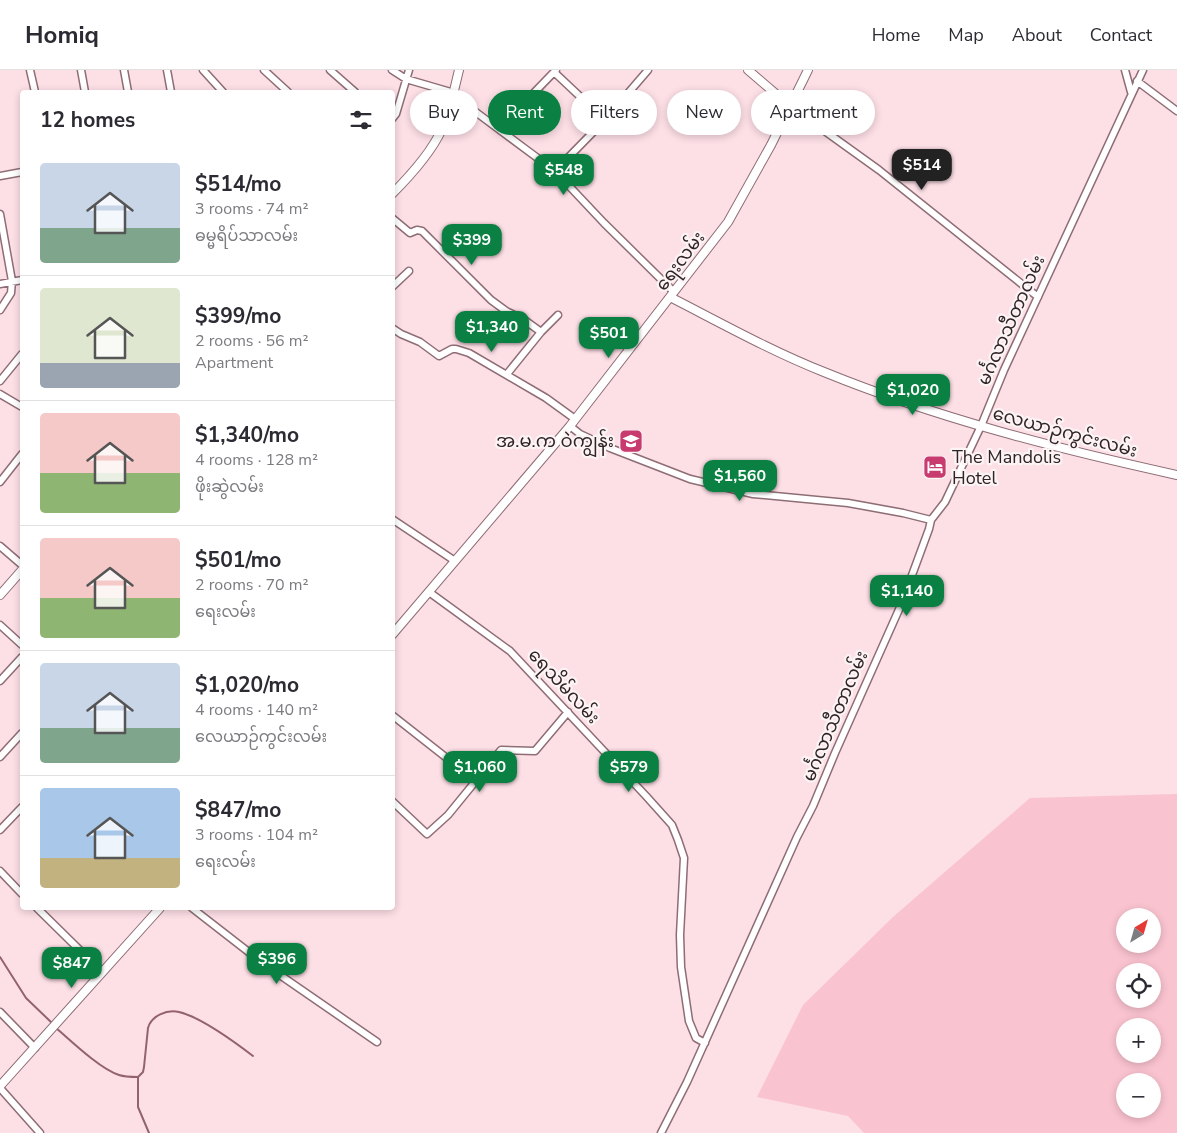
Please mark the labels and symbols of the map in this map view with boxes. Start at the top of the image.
pin: $514 [892,148,952,191]
pin: $548 [534,154,594,196]
pin: $399 [442,224,502,266]
street label: ရေးလမ်း [649,226,713,297]
street label: မင်္ဂလာသီတာလမ်း [970,250,1050,389]
pin: $1,340 [451,310,533,353]
pin: $501 [579,316,639,359]
pin: $1,020 [872,374,954,416]
street label: လေယာဉ်ကွင်းလမ်း [989,400,1140,466]
place label: အ.မ.က ဝဲကျွန်း [496,428,614,458]
school or university icon: အ.မ.က ဝဲကျွန်း [618,428,644,454]
place label: The Mandolis Hotel [952,445,1061,490]
hotel icon: The Mandolis Hotel [922,454,948,480]
pin: $1,560 [699,460,781,502]
pin: $1,140 [866,574,948,617]
street label: ရေသိမ်လမ်း [521,642,607,731]
street label: မင်္ဂလာသီတာလမ်း [795,646,873,785]
pin: $1,060 [439,750,521,793]
pin: $579 [599,750,659,793]
north arrow [1116,908,1161,952]
pin: $396 [247,942,307,985]
pin: $847 [42,946,102,989]

